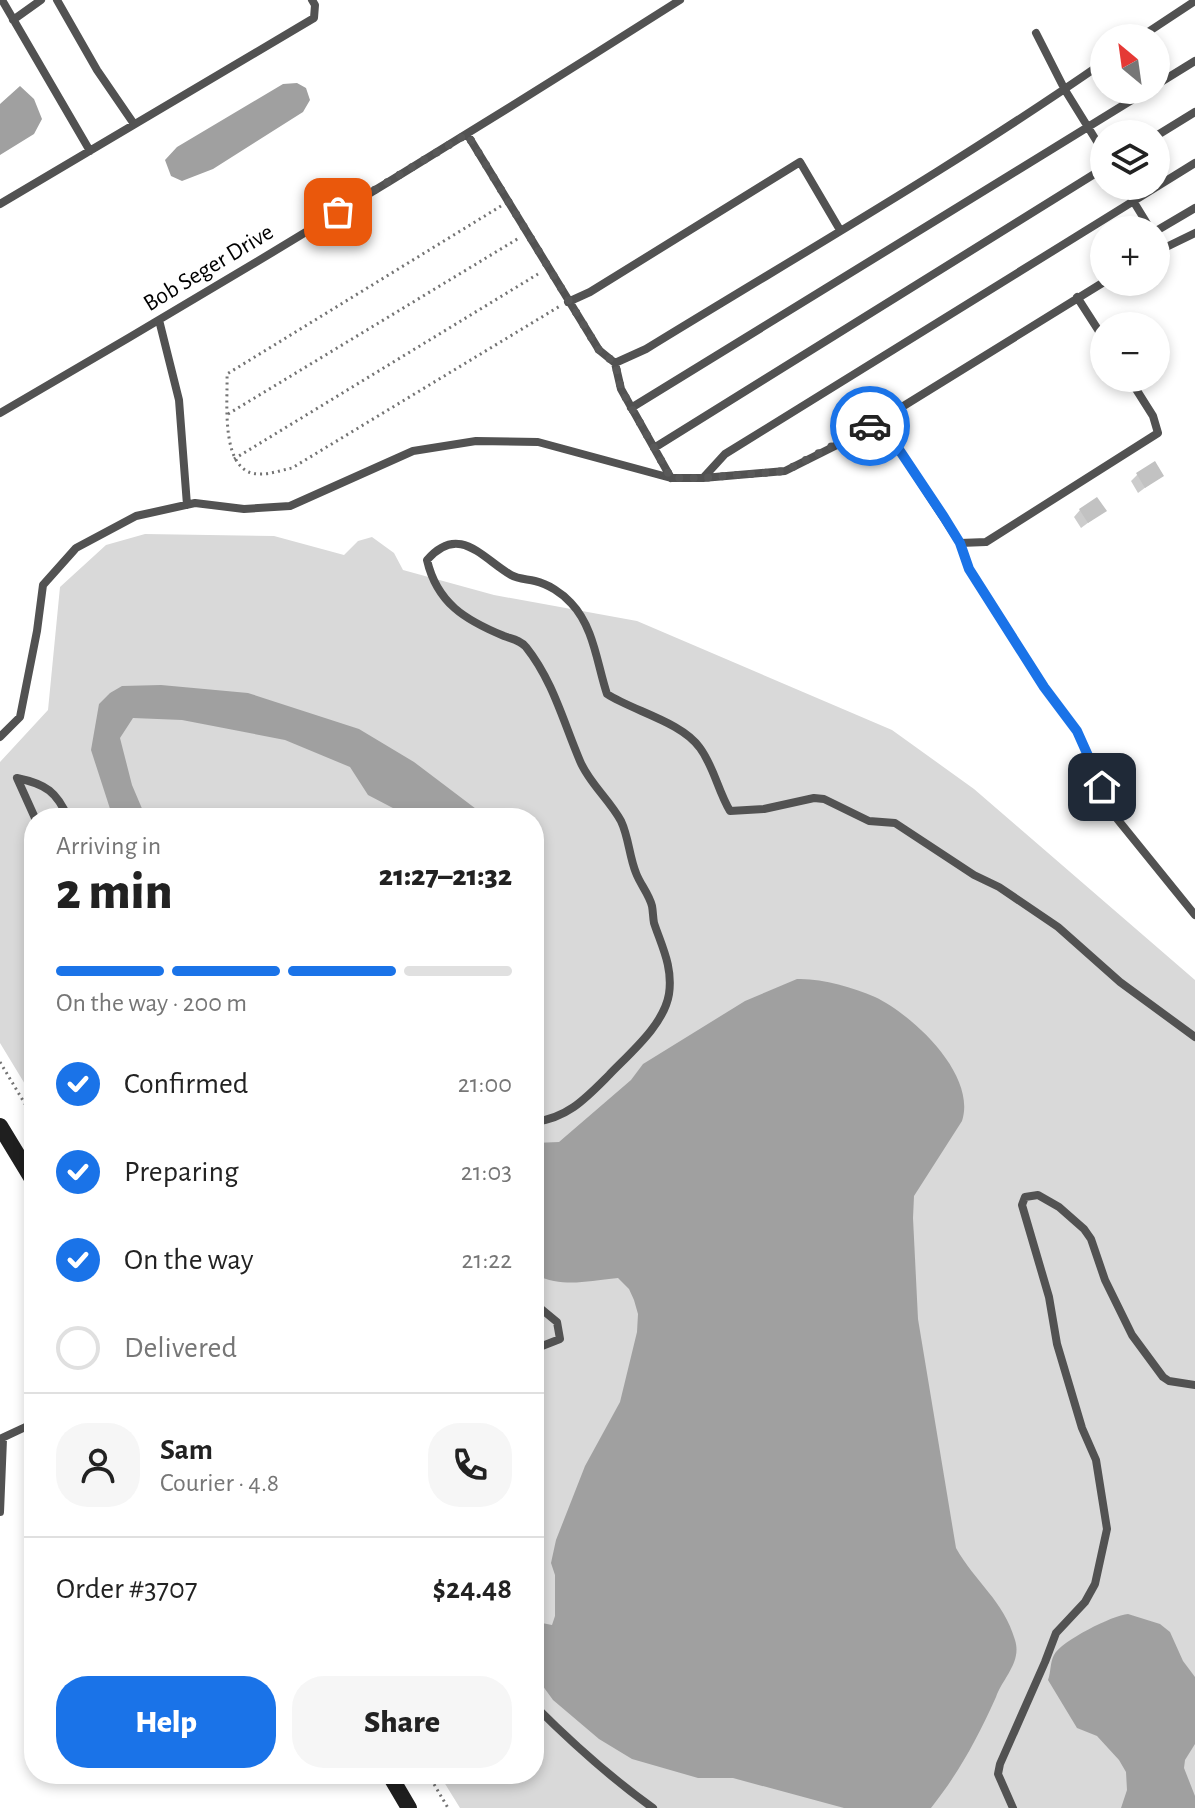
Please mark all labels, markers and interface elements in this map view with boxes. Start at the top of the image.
north arrow [1090,24,1170,104]
map controls [1090,24,1170,392]
button: layers [1090,120,1170,200]
pin [304,178,372,246]
icon: bag [316,190,360,234]
button: + [1090,216,1170,296]
street label: Bob Seger Drive [139,220,278,316]
button: − [1090,312,1170,392]
courier [830,386,910,466]
icon: car [848,404,892,448]
pin [1068,753,1136,821]
icon: home [1080,765,1124,809]
text: Arriving in [56,833,161,859]
text: 21:27–21:32 [379,861,512,891]
text: 2 min [56,866,172,918]
text: On the way · 200 m [56,990,247,1016]
icon: check [56,1062,100,1106]
text: Confirmed [124,1069,248,1099]
text: 21:00 [458,1071,512,1097]
icon: check [56,1150,100,1194]
text: Preparing [124,1157,239,1187]
text: 21:03 [461,1159,512,1185]
icon: check [56,1238,100,1282]
text: On the way [124,1245,253,1275]
text: 21:22 [462,1247,512,1273]
text: Delivered [124,1333,237,1363]
button: person [56,1423,140,1507]
button: phone [428,1423,512,1507]
text: Sam [160,1435,213,1465]
text: Courier · 4.8 [160,1470,279,1496]
text: Order #3707 [56,1574,197,1604]
text: $24.48 [433,1574,512,1604]
button: Help [56,1676,276,1768]
button: Share [292,1676,512,1768]

